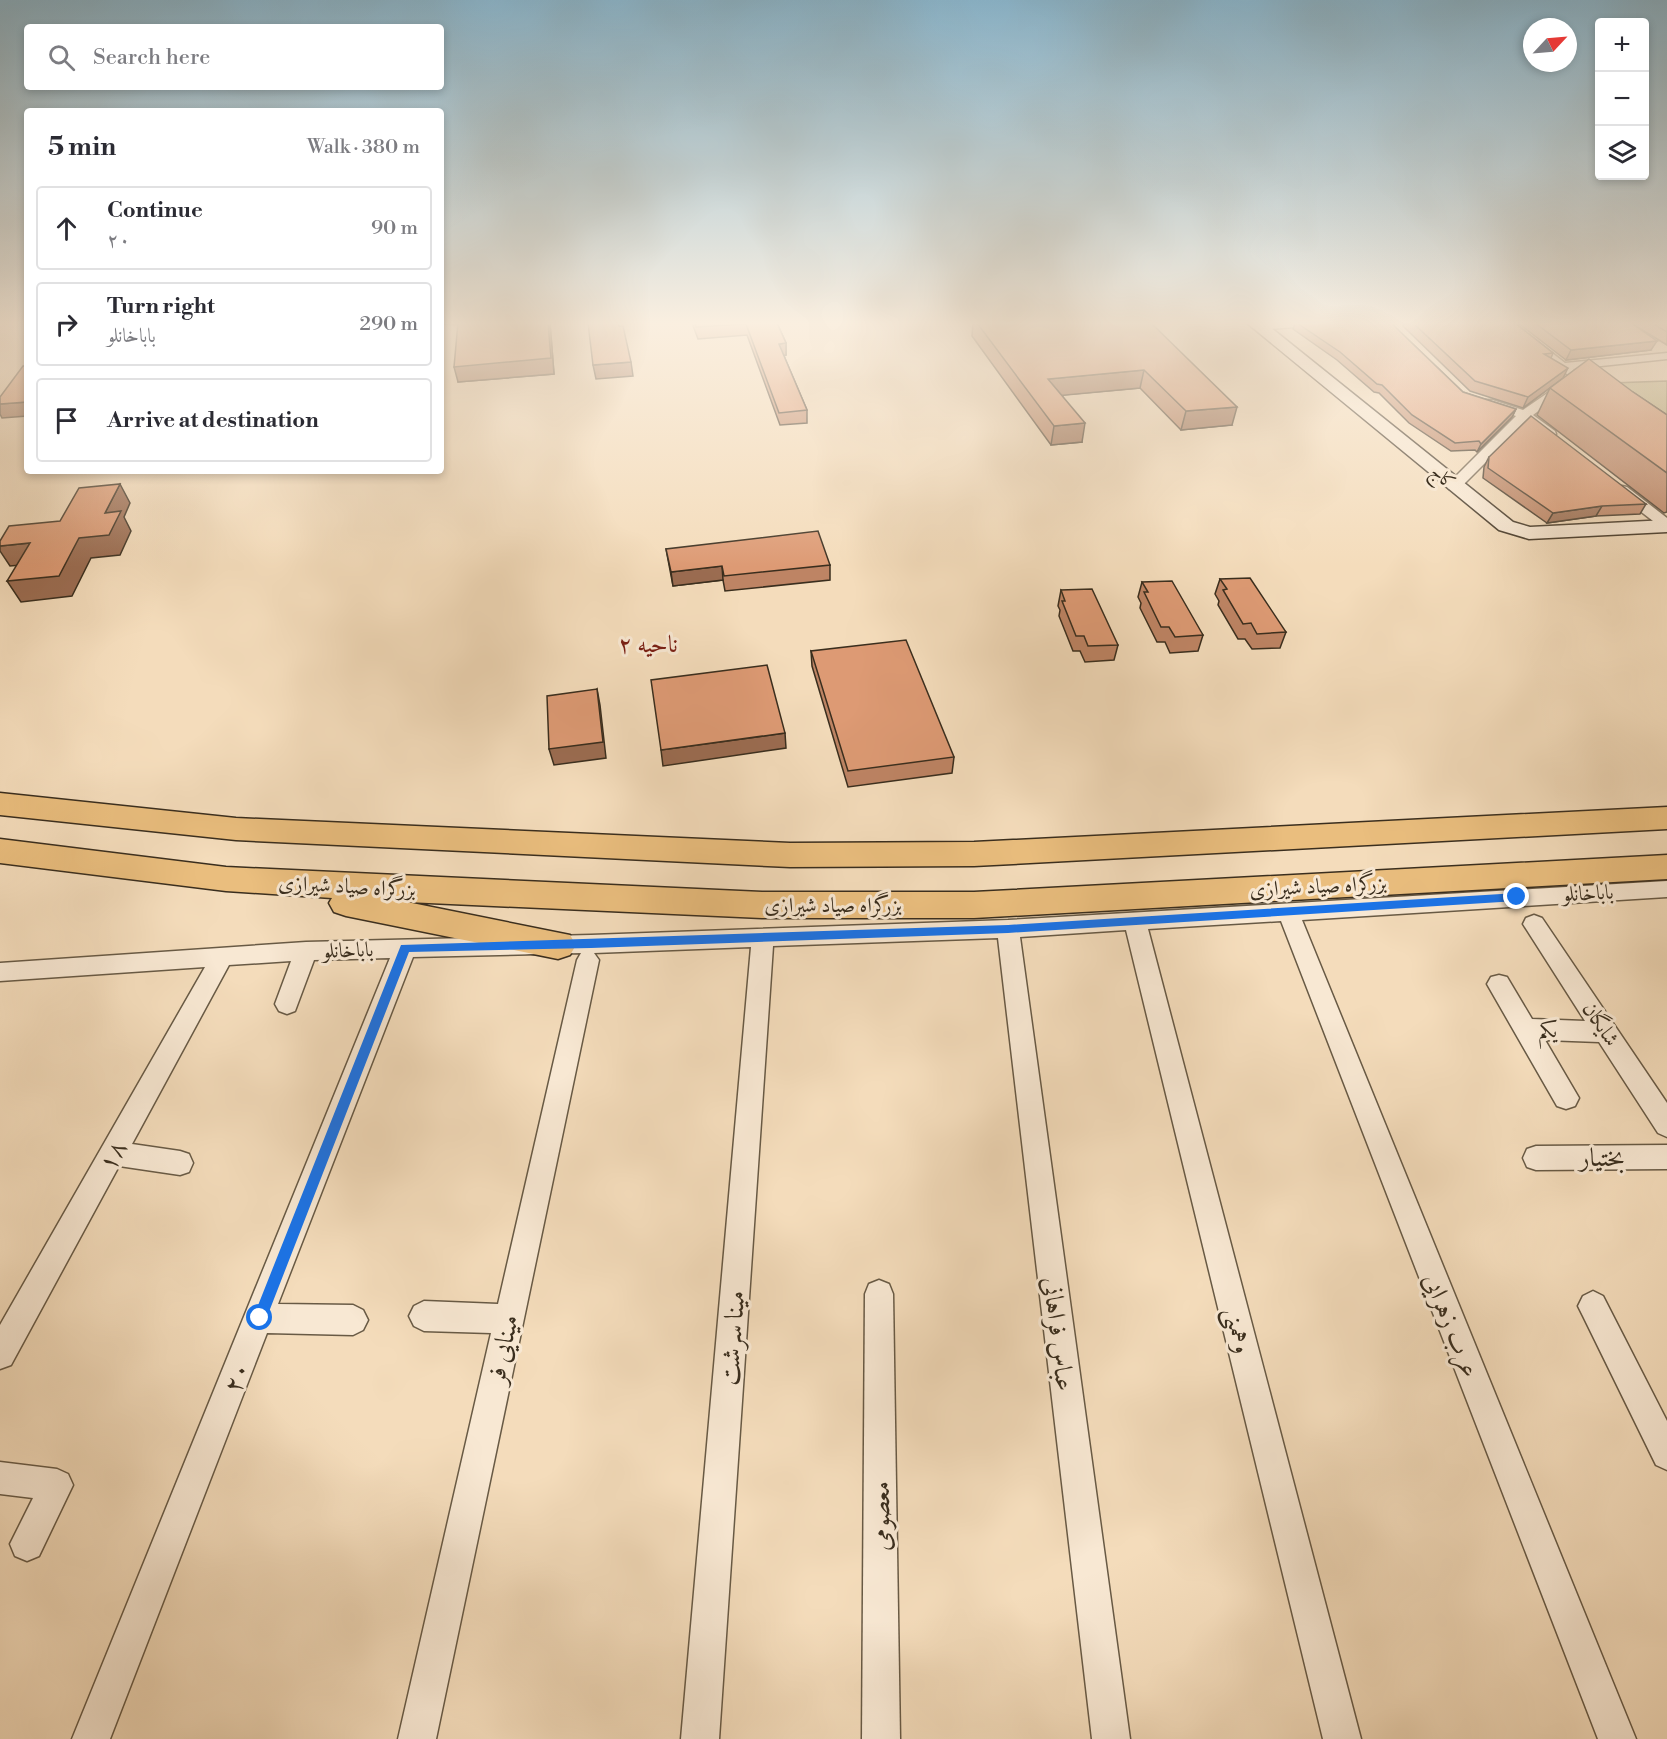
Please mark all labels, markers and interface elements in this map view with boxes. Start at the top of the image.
north arrow [1523,18,1577,72]
map controls [1595,18,1649,180]
button: + [1595,18,1649,72]
search box [24,24,444,90]
icon: search [45,41,78,74]
text: Search here [93,44,210,71]
button: − [1595,72,1649,126]
button: layers [1595,126,1649,180]
text: 5 min [48,131,116,163]
text: Walk · 380 m [307,135,420,160]
text: Continue [107,197,203,224]
icon: ahead [50,212,83,245]
text: 90 m [371,216,418,241]
text: ۲۰ [107,228,130,253]
text: Turn right [107,293,215,320]
icon: right [50,308,83,341]
text: 290 m [360,312,418,337]
text: باباخانلو [107,324,156,349]
icon: arrive [50,404,83,437]
text: Arrive at destination [107,407,319,434]
street label: کاج [1423,460,1460,498]
district label: ناحیه ۲ [618,630,678,660]
street label: بزرگراه صیاد شیرازی [278,868,417,904]
street label: بزرگراه صیاد شیرازی [1249,868,1388,904]
street label: باباخانلو [1560,880,1614,908]
route end [1503,883,1529,909]
street label: بزرگراه صیاد شیرازی [764,891,902,919]
street label: باباخانلو [320,937,374,965]
street label: شایگان [1576,997,1625,1052]
street label: یکم [1538,1018,1559,1050]
street label: ۱۸ [92,1134,134,1177]
street label: بختیار [1576,1142,1625,1174]
street label: عرب زهرایی [1415,1268,1486,1383]
street label: عباس فراهانی [1035,1275,1081,1393]
street label: مینا سرشت [714,1289,752,1387]
route start [246,1304,272,1330]
street label: وهمنی [1215,1304,1259,1357]
street label: مینایی فر [479,1312,526,1390]
street label: ۲۰ [216,1357,257,1397]
street label: معصومی [865,1481,897,1551]

